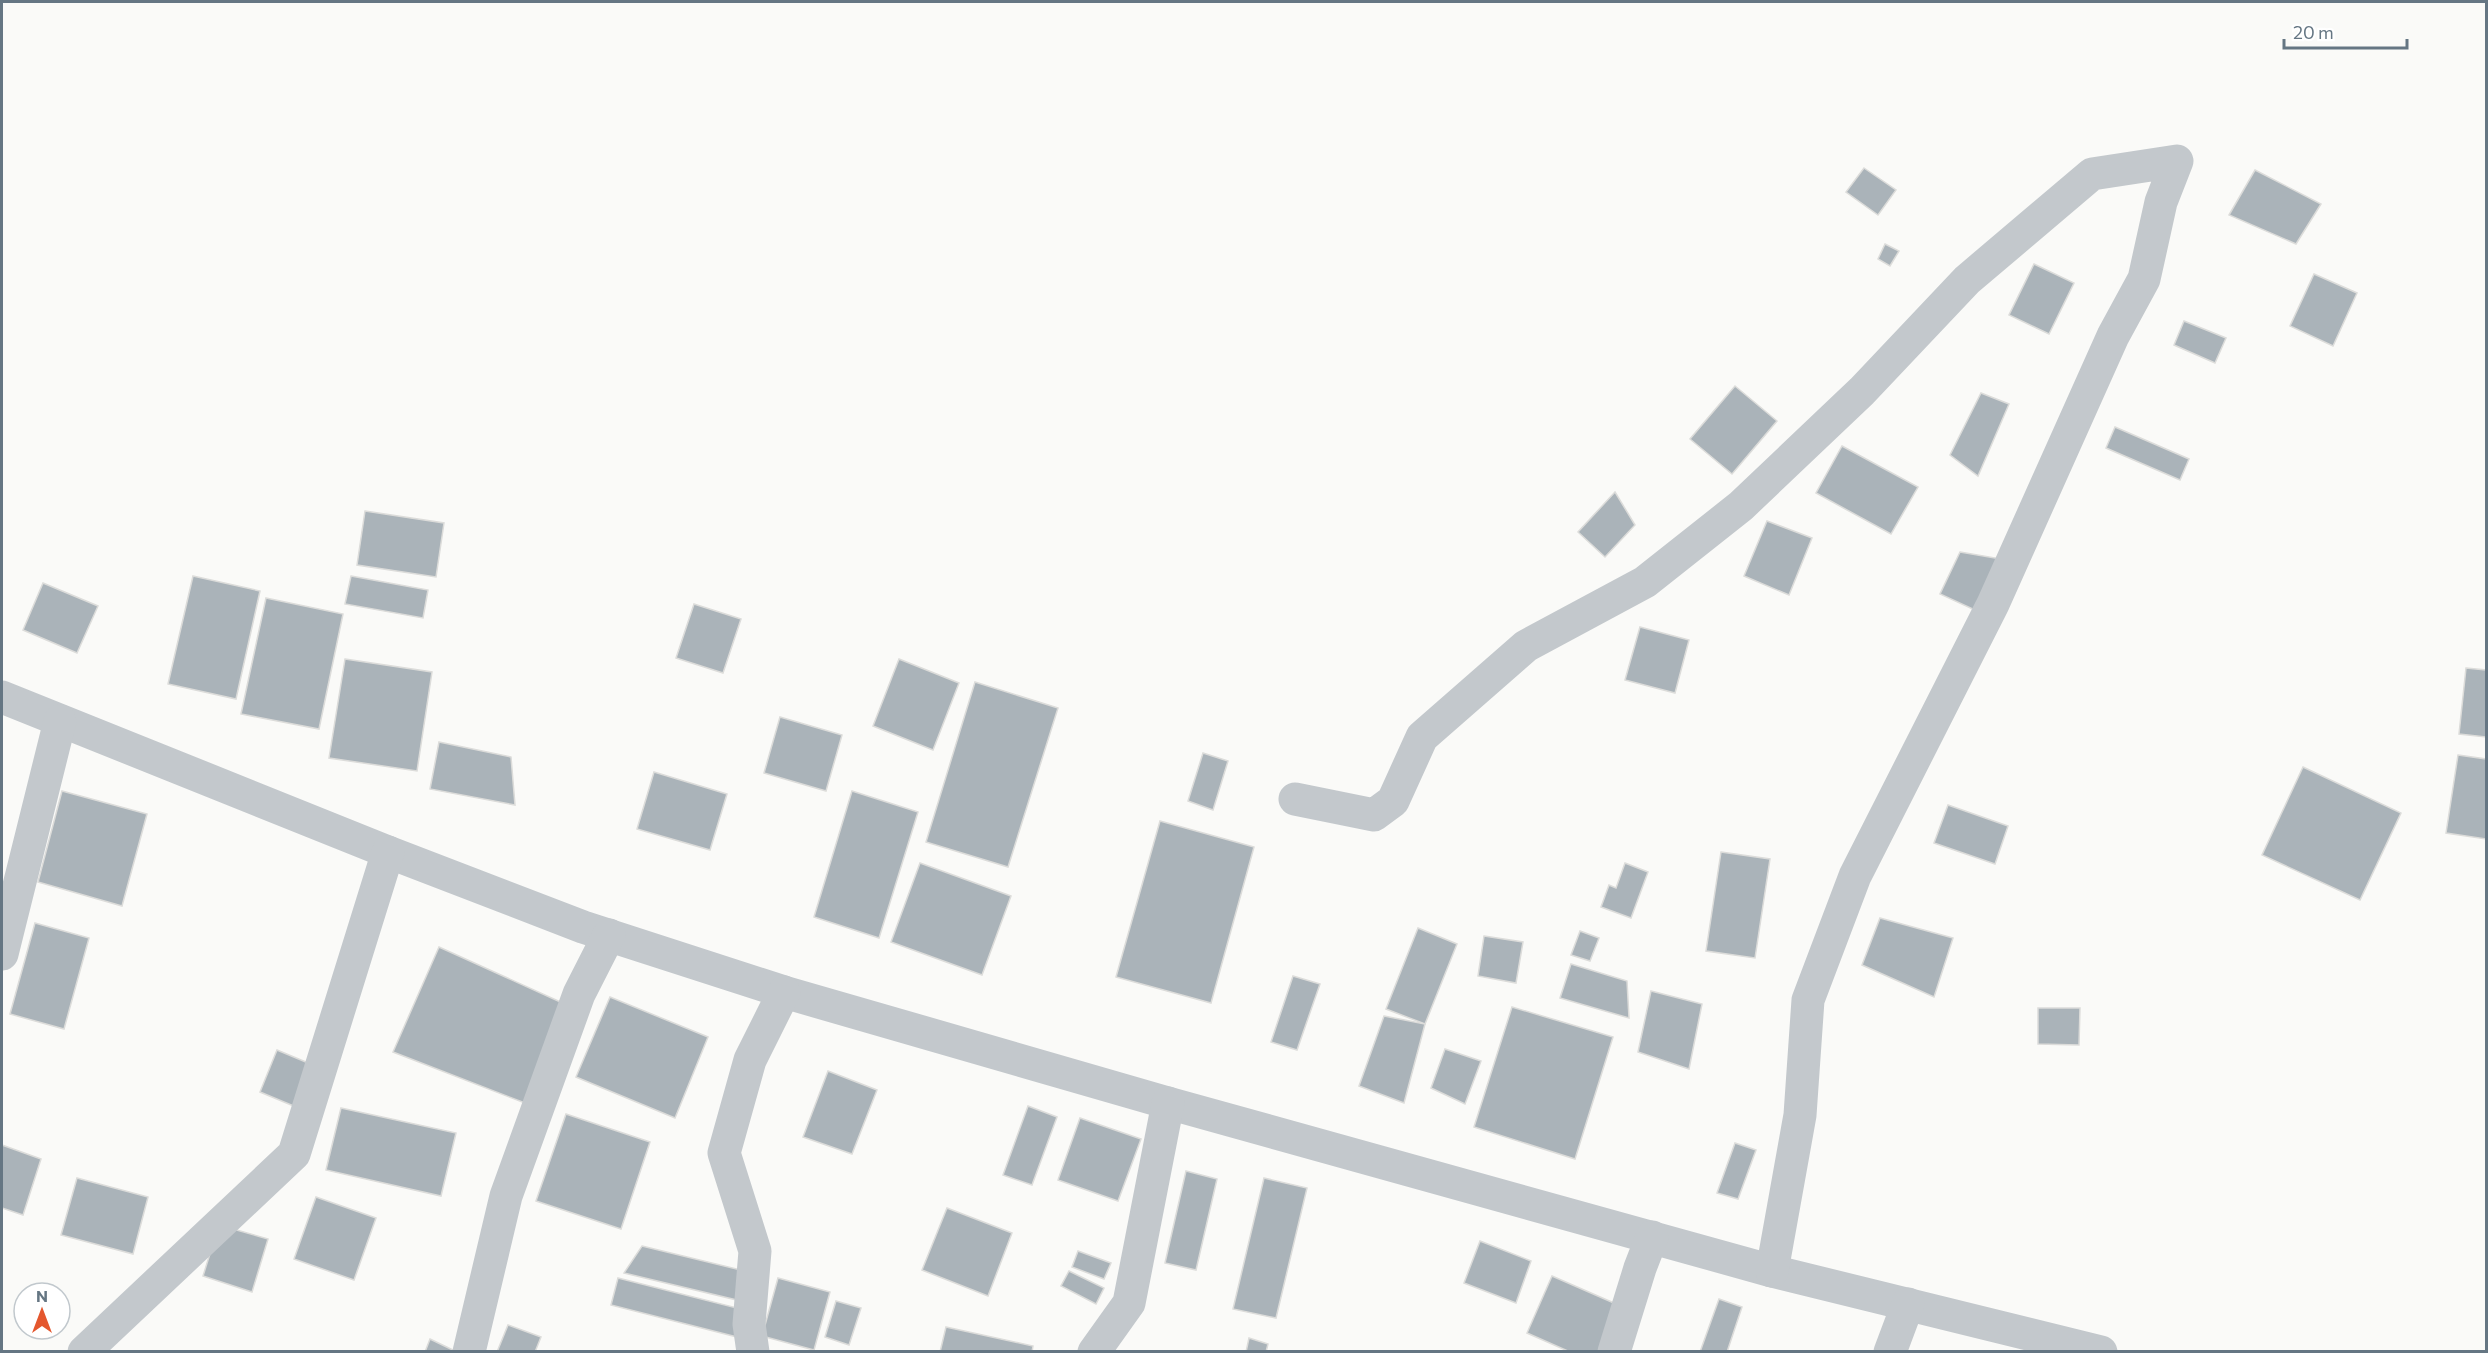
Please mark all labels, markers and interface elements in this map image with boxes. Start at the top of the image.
scale bar [2284,12,2407,50]
text: 20 m [2293,21,2334,43]
north arrow [12,1281,72,1341]
text: N [36,1286,48,1305]

